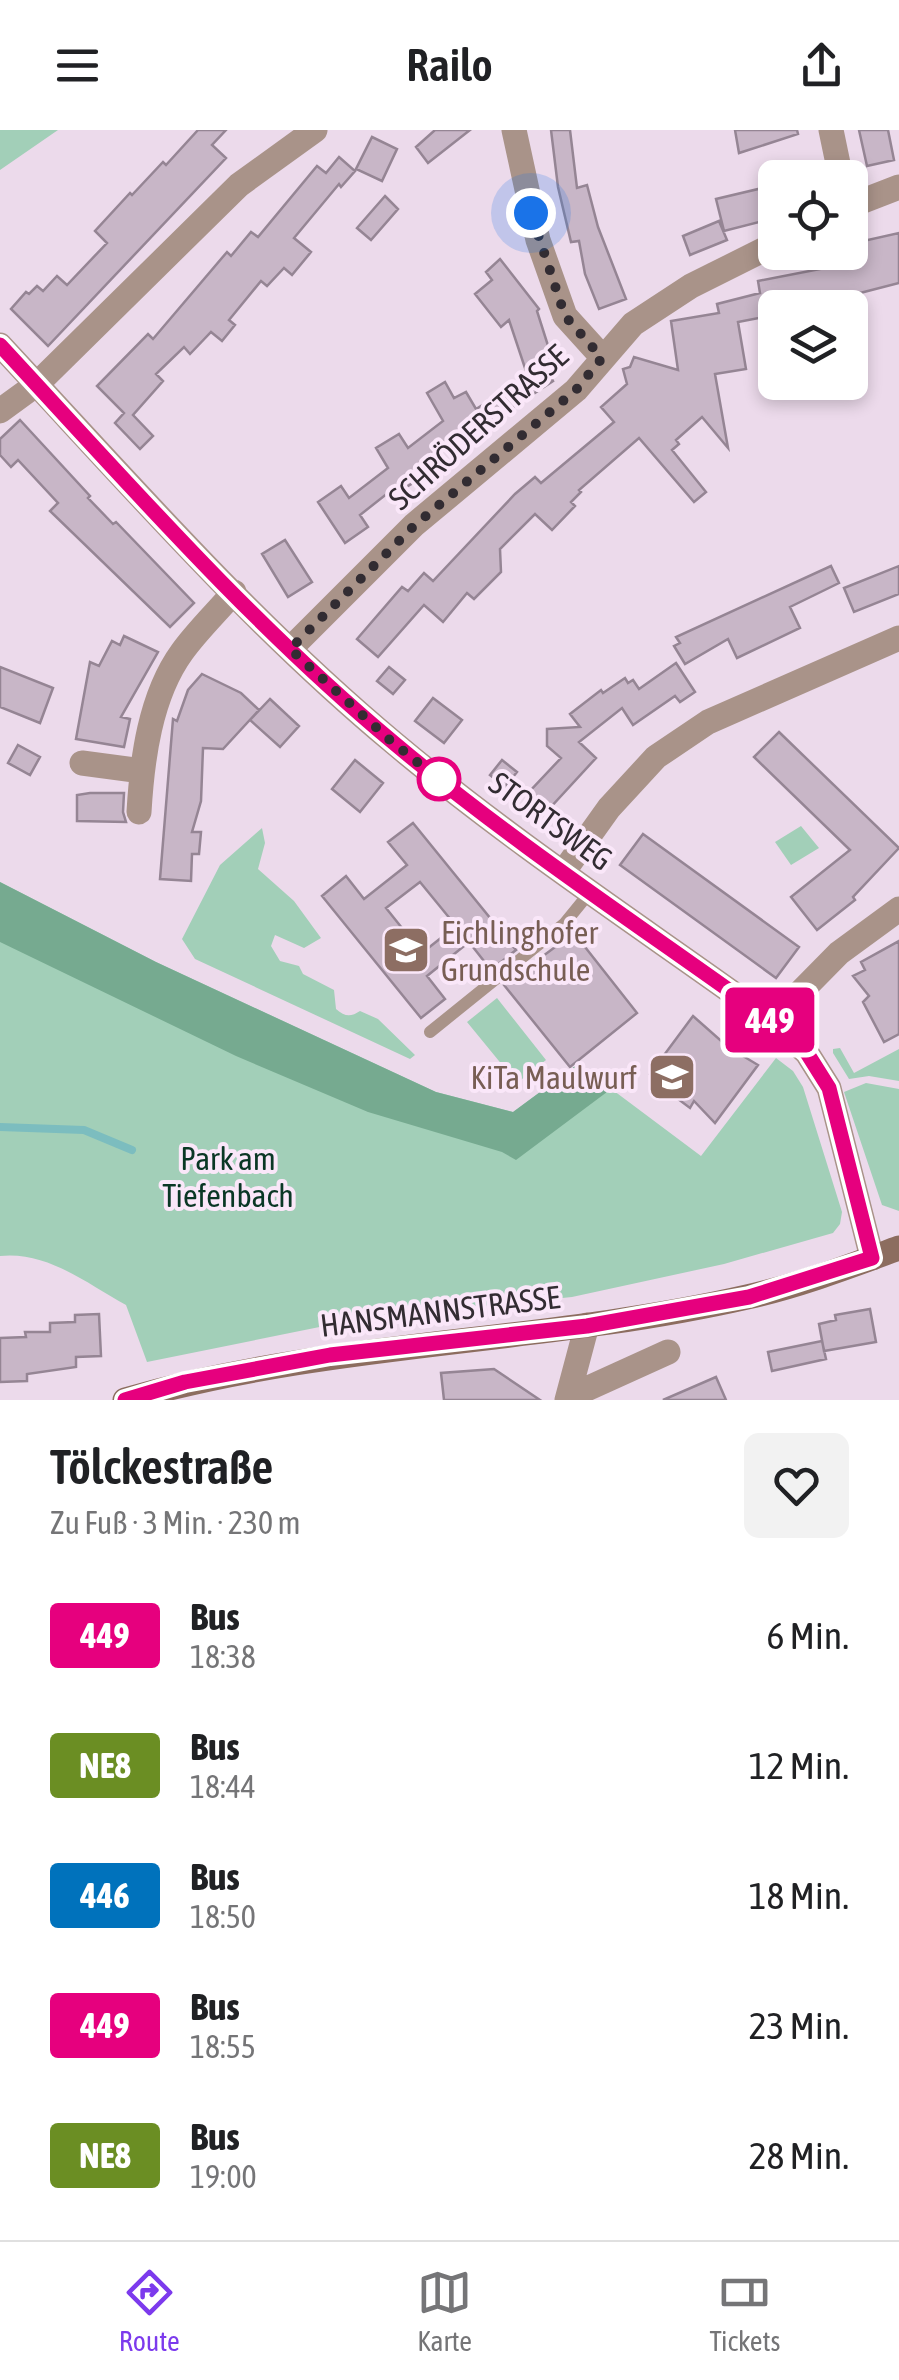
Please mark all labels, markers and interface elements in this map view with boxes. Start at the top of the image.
icon: menu [50,38,105,93]
icon: share [794,38,849,93]
text: Railo [406,39,493,91]
map controls [758,160,868,400]
button: locate [758,160,868,270]
your location [506,188,556,238]
button: layers [758,290,868,400]
street label: SCHRÖDERSTRASSE [381,337,575,517]
unlabelled marker [418,758,460,800]
street label: STORTSWEG [482,764,620,878]
place label: Eichlinghofer Grundschule [441,914,598,988]
school or university icon: Eichlinghofer Grundschule [380,924,432,976]
line badge: 449 [712,988,828,1052]
text: 449 [745,1000,795,1040]
school or university icon: KiTa Maulwurf [646,1051,698,1103]
place label: KiTa Maulwurf [470,1059,637,1096]
park label: Park am Tiefenbach [162,1140,294,1214]
street label: HANSMANNSTRASSE [318,1278,562,1344]
button: heart [744,1433,849,1538]
text: Tölckestraße [50,1439,273,1494]
text: Zu Fuß · 3 Min. · 230 m [50,1504,301,1541]
text: Bus [190,1595,240,1638]
text: 6 Min. [767,1614,849,1657]
text: 449 [80,1615,130,1655]
text: 18:38 [190,1638,256,1675]
text: Bus [190,1725,240,1768]
text: 12 Min. [749,1744,849,1787]
text: NE8 [79,1745,131,1785]
text: 18:44 [190,1768,256,1805]
text: Bus [190,1855,240,1898]
text: 18 Min. [749,1874,849,1917]
text: 446 [80,1875,130,1915]
text: 18:50 [190,1898,256,1935]
text: Bus [190,1985,240,2028]
text: 23 Min. [749,2004,849,2047]
text: 449 [80,2005,130,2045]
text: 18:55 [190,2028,256,2065]
text: Bus [190,2115,240,2158]
text: 28 Min. [749,2134,849,2177]
text: NE8 [79,2135,131,2175]
text: 19:00 [190,2158,257,2195]
tab: Route [119,2265,180,2357]
tab: Karte [417,2265,472,2357]
tab: Tickets [709,2265,780,2357]

